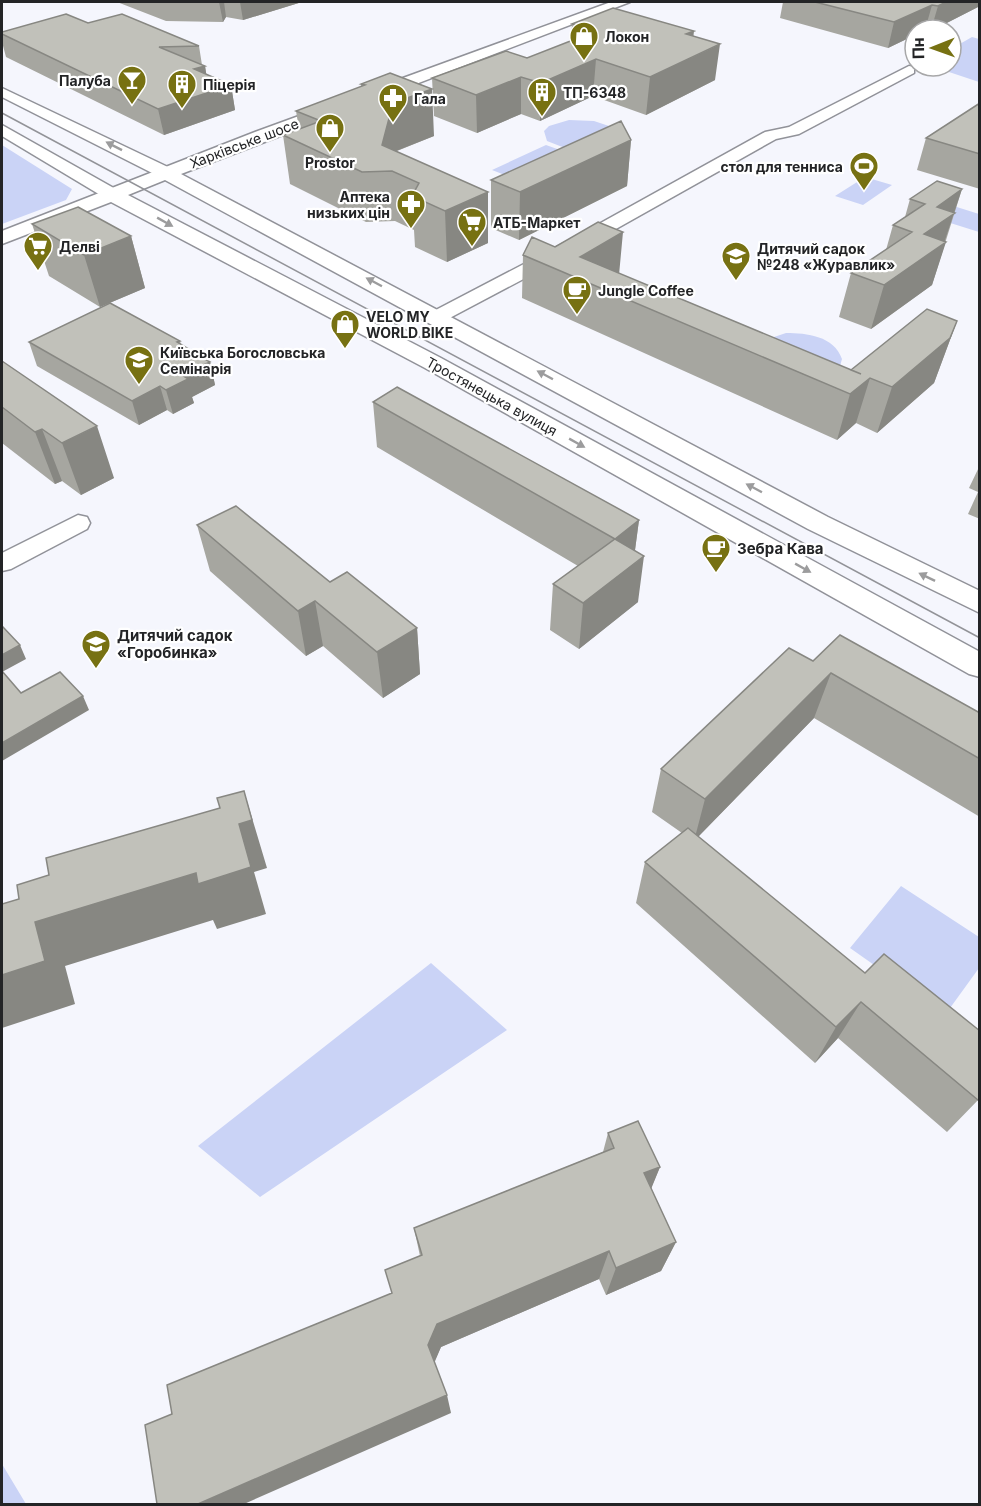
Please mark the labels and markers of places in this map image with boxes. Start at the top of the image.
shop icon: Локон [568,20,600,62]
place label: Локон [605,28,649,45]
bar icon: Палуба [116,64,148,106]
building icon: Піцерія [166,68,198,110]
place label: Палуба [59,72,111,89]
place label: Піцерія [203,76,255,93]
building icon: ТП-6348 [526,76,558,118]
pharmacy icon: Гала [377,82,409,124]
place label: ТП-6348 [563,84,626,101]
place label: Гала [414,90,446,107]
shop icon: Prostor [314,112,346,154]
sports icon: стол для тенниса [848,150,880,192]
place label: Prostor [305,154,355,171]
place label: стол для тенниса [721,158,843,175]
place label: Аптека низьких цін [307,188,390,221]
pharmacy icon: Аптека низьких цін [395,188,427,230]
supermarket icon: АТБ-Маркет [456,206,488,248]
place label: АТБ-Маркет [493,214,581,231]
supermarket icon: Делві [22,230,54,272]
place label: Делві [59,238,100,255]
school or university icon: Дитячий садок №248 «Журавлик» [720,240,752,282]
place label: Дитячий садок №248 «Журавлик» [757,240,895,273]
cafe icon: Jungle Coffee [561,274,593,316]
place label: Jungle Coffee [598,282,694,299]
shop icon: VELO MY WORLD BIKE [329,308,361,350]
place label: VELO MY WORLD BIKE [366,308,453,341]
school or university icon: Київська Богословська Семінарія [123,344,155,386]
place label: Київська Богословська Семінарія [160,344,325,377]
cafe icon: Зебра Кава [700,532,732,574]
place label: Зебра Кава [737,539,824,558]
place label: Дитячий садок «Горобинка» [117,626,233,662]
school or university icon: Дитячий садок «Горобинка» [80,628,112,670]

